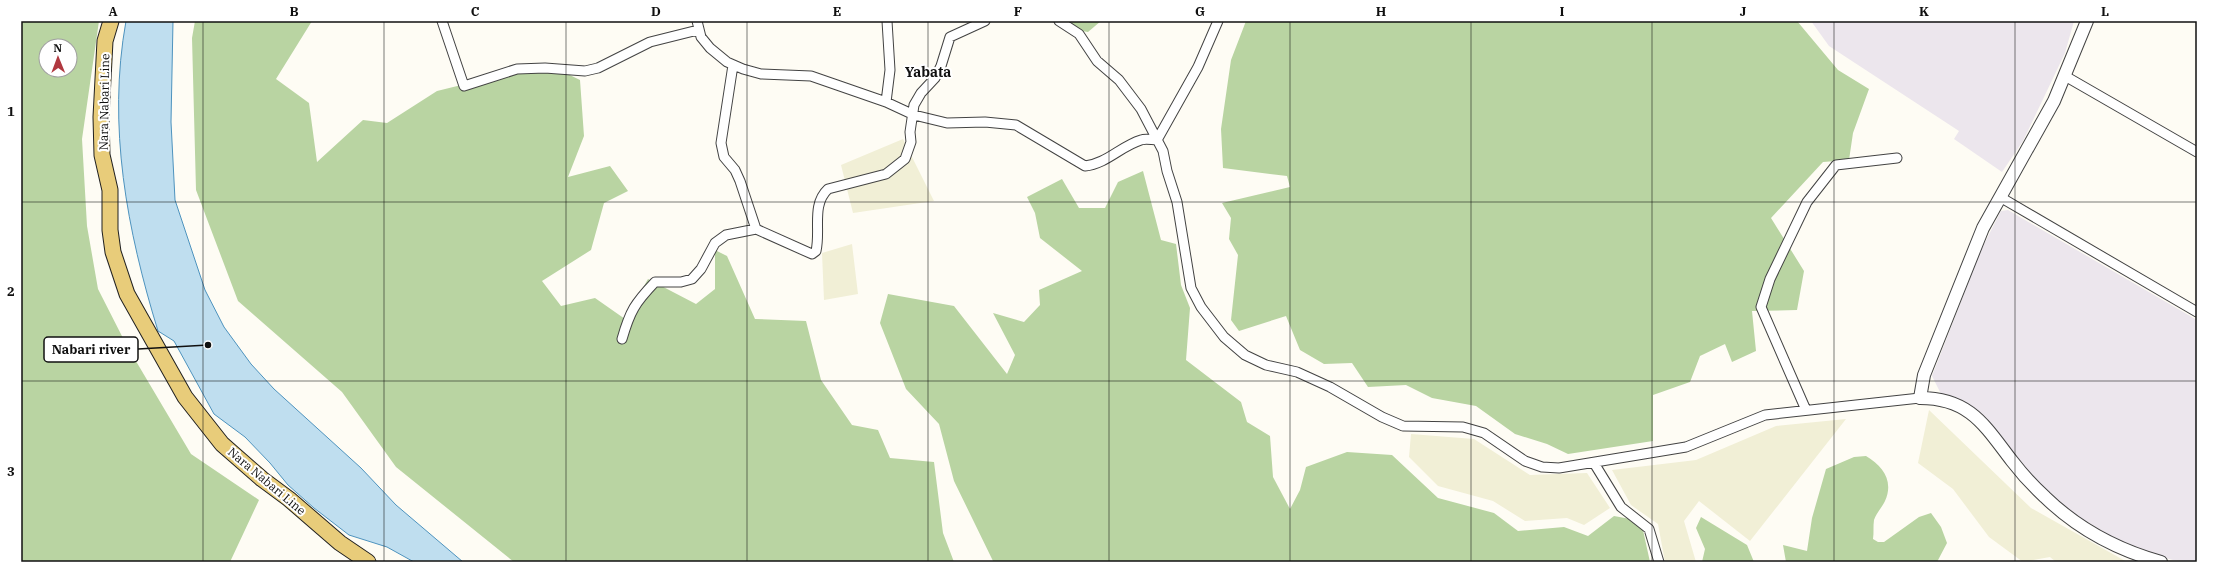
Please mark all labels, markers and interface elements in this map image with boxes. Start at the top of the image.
text: A [108,3,118,20]
text: B [289,3,299,20]
text: C [471,3,480,20]
text: D [651,3,661,20]
text: E [833,3,841,20]
text: F [1014,3,1022,20]
text: G [1195,3,1205,20]
text: H [1376,3,1387,20]
text: I [1560,3,1565,20]
text: J [1740,3,1747,20]
text: K [1919,3,1929,20]
text: L [2101,3,2109,20]
north arrow [38,38,78,78]
text: N [53,41,63,55]
street label: Nara Nabari Line [96,53,112,151]
district label: Yabata [905,63,951,81]
text: 1 [7,103,15,120]
text: 2 [7,283,15,300]
callout: Nabari river [44,337,138,362]
text: Nabari river [52,341,131,358]
street label: Nara Nabari Line [225,444,309,518]
text: 3 [7,463,15,480]

